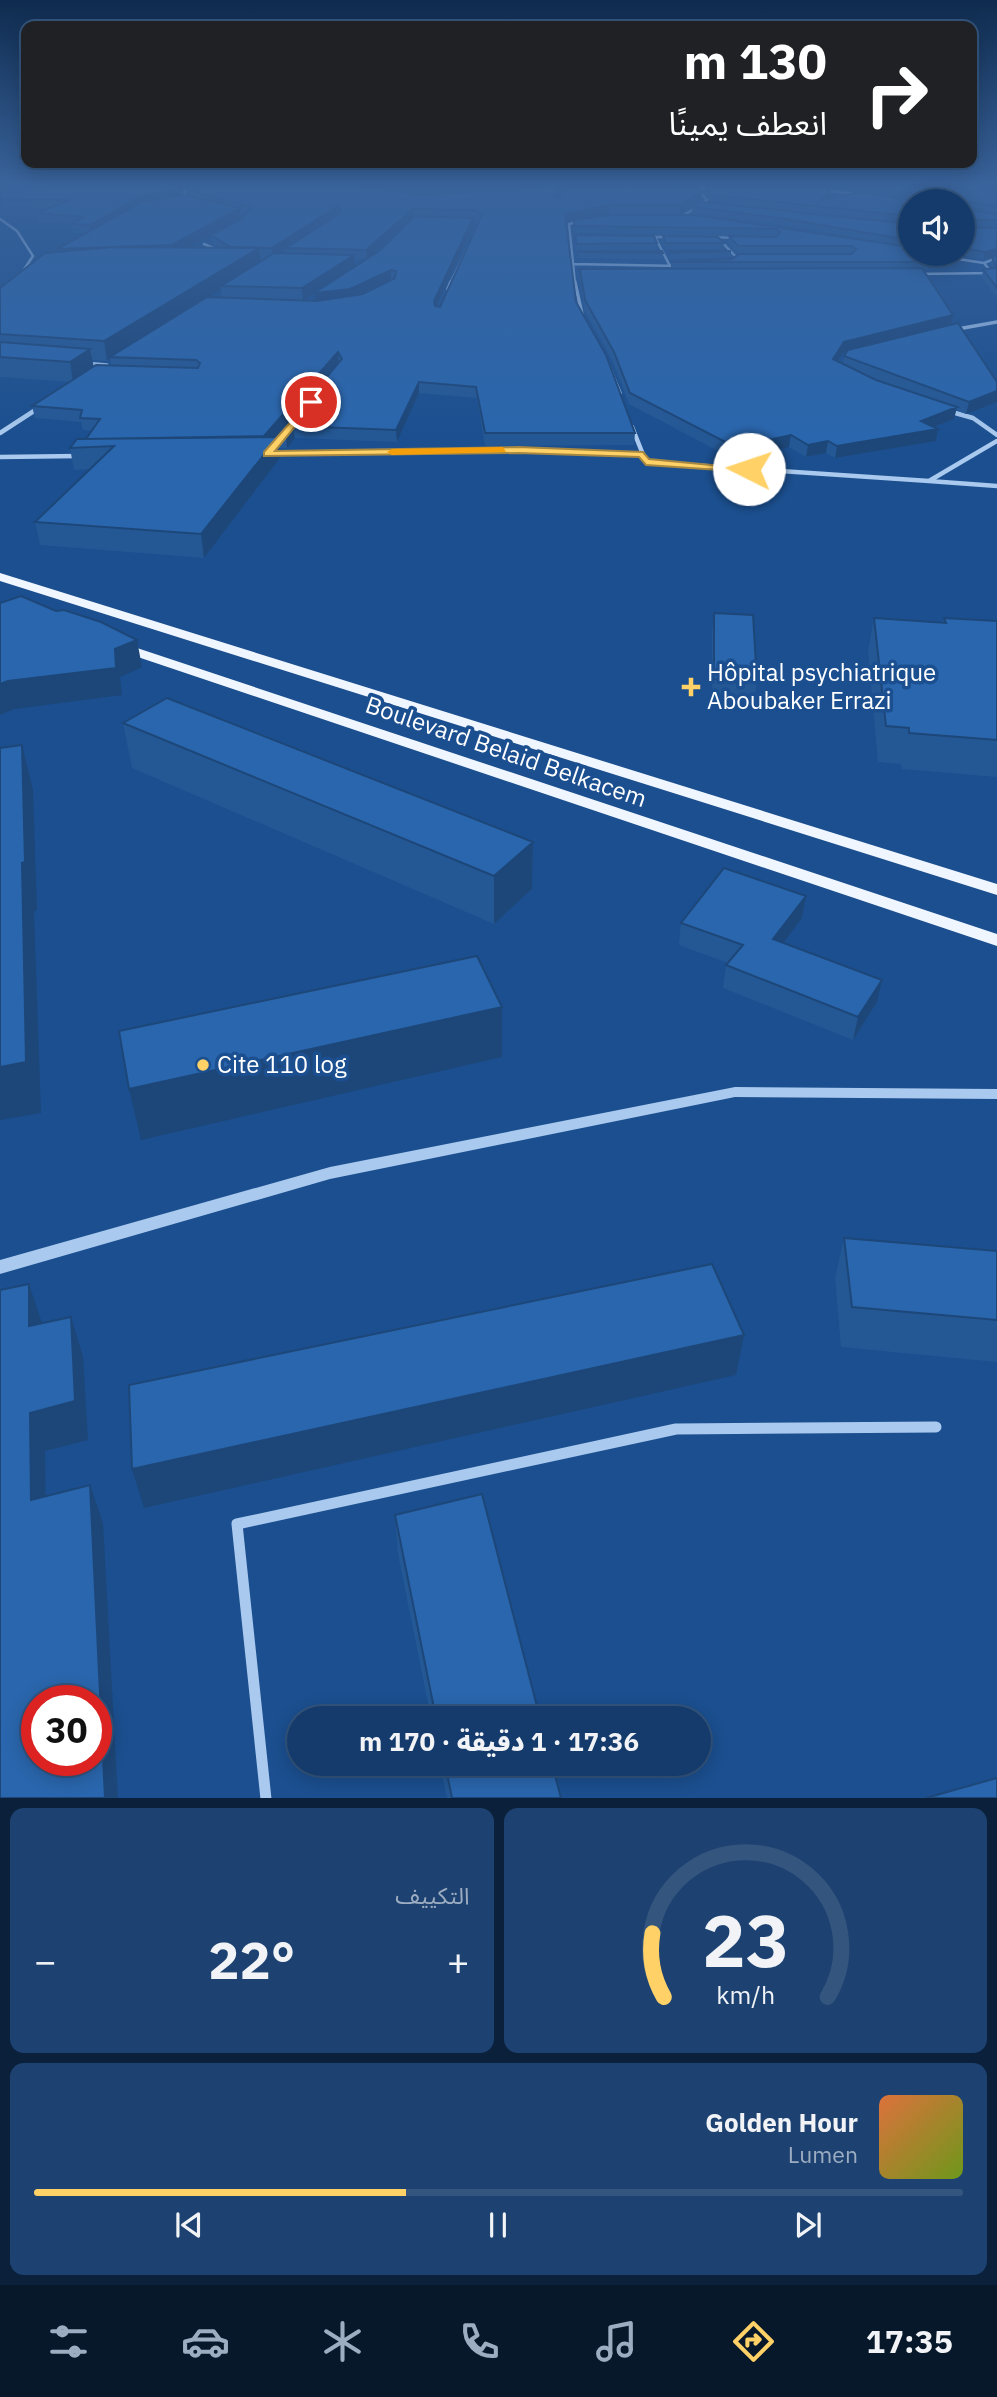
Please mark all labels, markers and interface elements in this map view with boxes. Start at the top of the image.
text: 130 m [683,29,827,92]
icon: right [851,49,942,140]
text: انعطف يمينًا [668,102,827,144]
map controls [898,189,975,266]
button: sound [898,189,975,266]
pin [281,372,341,432]
icon: arrive [292,383,330,421]
position arrow [712,432,786,506]
place label: Hôpital psychiatrique Aboubaker Errazi [707,656,936,716]
marker: Hôpital psychiatrique Aboubaker Errazi [681,677,701,697]
street label: Boulevard Belaid Belkacem [361,688,651,814]
place label: Cite 110 log [217,1048,347,1080]
marker: Cite 110 log [195,1057,211,1073]
speed limit sign: 30 [21,1685,112,1776]
text: 17:36 · 1 دقيقة · 170 m [359,1724,639,1758]
text: التكييف [395,1880,470,1910]
text: 23 [702,1892,789,1987]
text: 22° [208,1926,295,1993]
text: − [34,1936,57,1985]
text: + [447,1936,470,1985]
text: km/h [716,1977,775,2010]
text: Golden Hour [705,2105,858,2139]
text: Lumen [788,2139,858,2169]
icon: previous [170,2206,208,2244]
icon: pause [479,2206,517,2244]
icon: next [789,2206,827,2244]
icon: filters [44,2317,93,2366]
icon: car [181,2317,230,2366]
icon: climate [318,2317,367,2366]
icon: phone [455,2317,504,2366]
icon: music [592,2317,641,2366]
icon: directions [729,2317,778,2366]
text: 17:35 [866,2320,953,2362]

